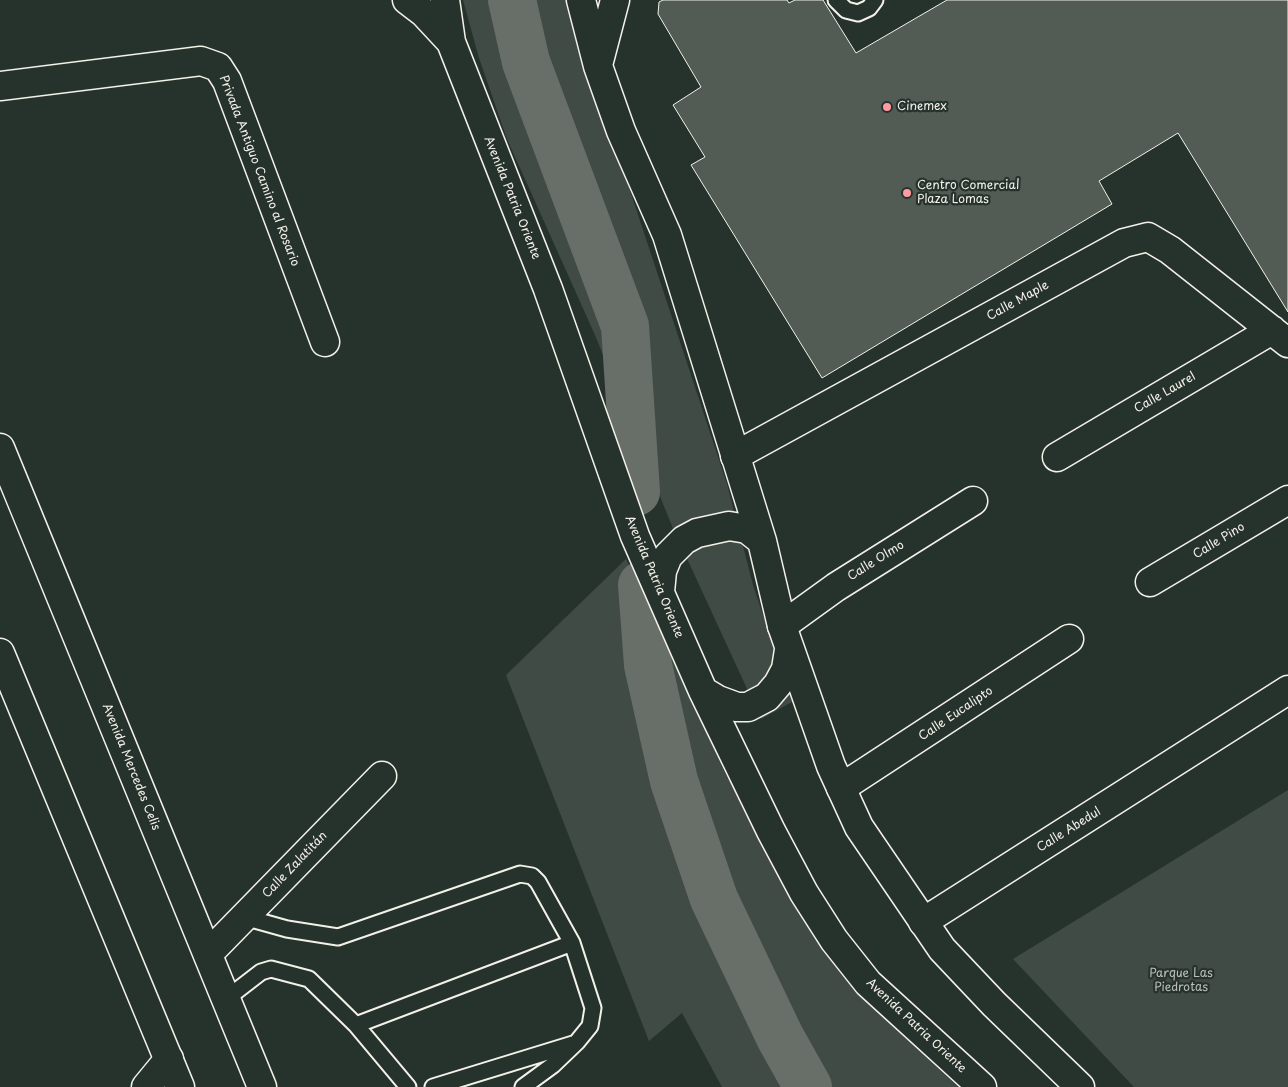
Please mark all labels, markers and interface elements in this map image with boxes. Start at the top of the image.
street label: Privada Antiguo Camino al Rosario [216,74,302,268]
place label: Cinemex [897,100,947,114]
marker: Cinemex [881,101,893,113]
street label: Avenida Patria Oriente [481,134,543,262]
place label: Centro Comercial Plaza Lomas [917,179,1019,207]
marker: Centro Comercial Plaza Lomas [901,187,913,199]
street label: Calle Maple [984,278,1052,324]
street label: Calle Laurel [1132,370,1198,416]
street label: Avenida Patria Oriente [622,514,686,640]
street label: Calle Pino [1190,520,1248,562]
street label: Calle Olmo [845,538,907,584]
street label: Calle Eucalipto [916,684,996,744]
street label: Avenida Mercedes Celis [99,701,163,833]
street label: Calle Abedul [1034,805,1104,855]
street label: Calle Zalatitán [260,829,330,901]
park label: Parque Las Piedrotas [1149,967,1213,995]
street label: Avenida Patria Oriente [863,976,969,1076]

